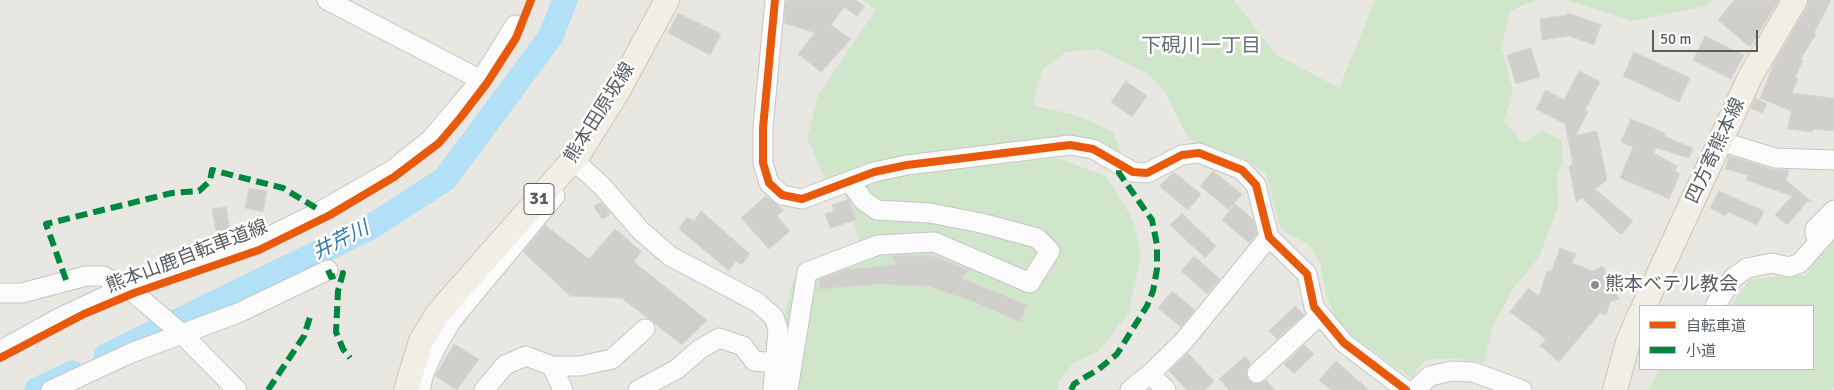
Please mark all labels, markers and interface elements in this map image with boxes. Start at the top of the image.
scale bar [1654,20,1760,52]
text: 50 m [1660,30,1691,48]
district label: 下硯川一丁目 [1141,35,1261,59]
street label: 熊本田原坂線 [560,59,640,167]
street label: 四方寄熊本線 [1682,95,1750,207]
road number: 31 [524,183,554,214]
street label: 熊本山鹿自転車道線 [103,216,271,298]
water label: 井芹川 [309,217,373,265]
place label: 熊本ベテル教会 [1605,274,1738,296]
marker: 熊本ベテル教会 [1589,279,1601,291]
legend [1639,305,1814,370]
text: 自転車道 [1686,317,1746,335]
text: 小道 [1686,342,1716,360]

